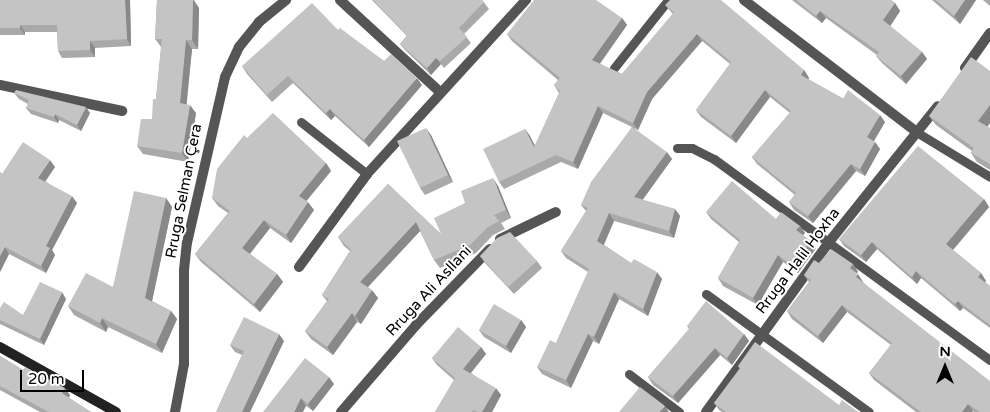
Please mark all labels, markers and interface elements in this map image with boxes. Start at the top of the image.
street label: Rruga Selman Çera [162,122,206,260]
street label: Rruga Halil Hoxha [752,204,844,318]
street label: Rruga Ali Asllani [383,242,475,340]
north arrow [920,342,970,392]
text: N [939,343,951,360]
scale bar [22,360,86,392]
text: 20 m [28,370,65,388]

